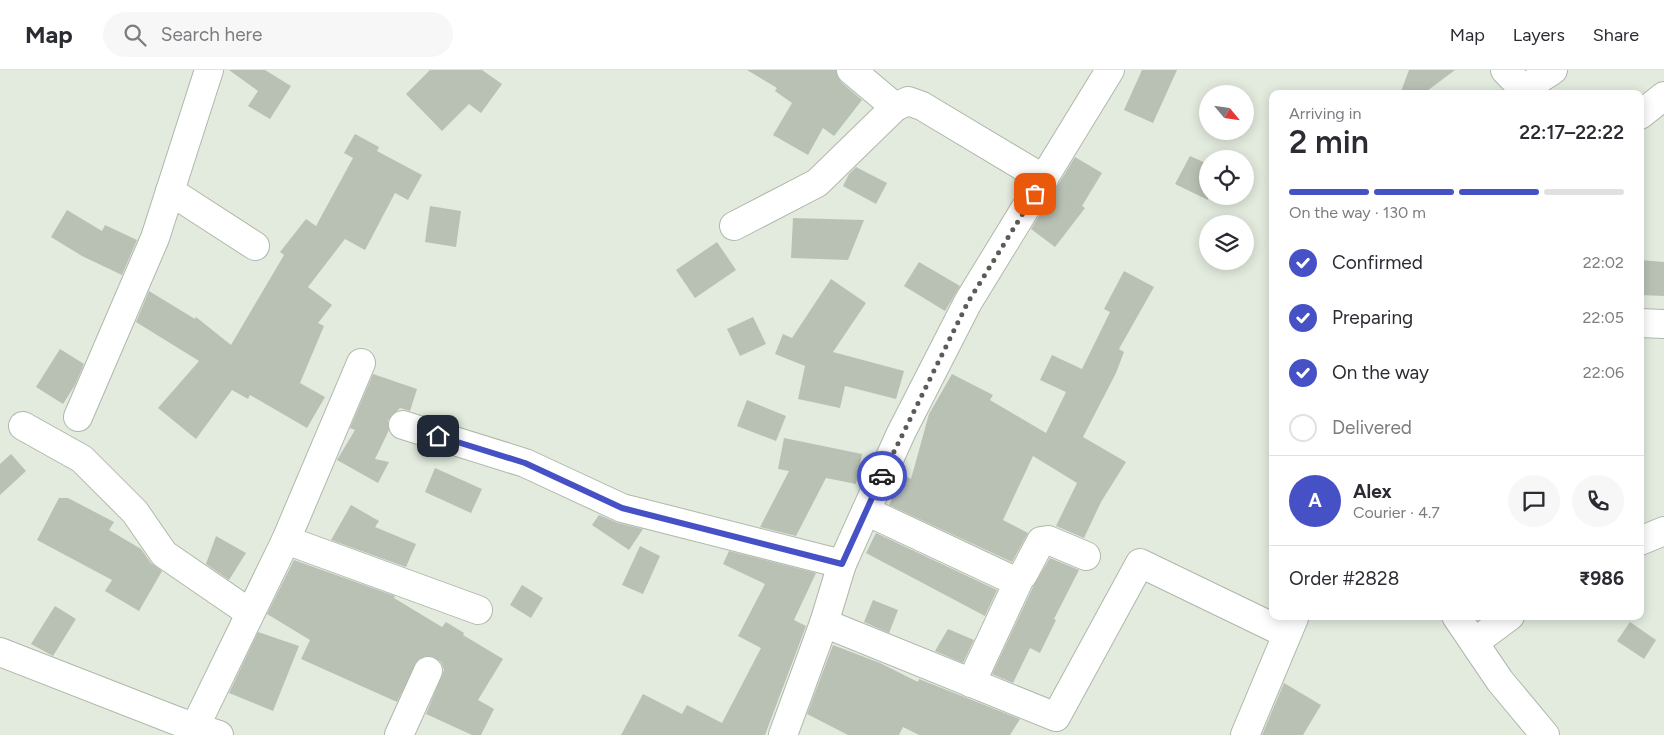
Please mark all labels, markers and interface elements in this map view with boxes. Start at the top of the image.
search box [103,12,453,57]
text: Map [25,20,73,49]
icon: search [121,21,149,49]
text: Search here [161,23,262,46]
text: Map [1450,24,1485,46]
text: Layers [1513,24,1565,46]
text: Share [1593,24,1639,46]
north arrow [1199,85,1254,140]
map controls [1199,85,1254,270]
text: Arriving in [1289,104,1361,123]
text: 22:17–22:22 [1519,121,1624,144]
text: 2 min [1289,123,1369,161]
button: locate [1199,150,1254,205]
pin [1014,173,1056,215]
icon: bag [1021,180,1049,208]
text: On the way · 130 m [1289,203,1426,222]
button: layers [1199,215,1254,270]
icon: check [1289,249,1317,277]
text: Confirmed [1332,251,1423,274]
text: 22:02 [1583,253,1624,272]
icon: check [1289,304,1317,332]
text: Preparing [1332,306,1413,329]
text: 22:05 [1583,308,1624,327]
icon: check [1289,359,1317,387]
text: On the way [1332,361,1429,384]
text: 22:06 [1583,363,1624,382]
pin [417,415,459,457]
text: Delivered [1332,416,1412,439]
icon: home [424,422,452,450]
courier [857,451,907,501]
icon: car [868,462,896,490]
button: chat [1508,475,1560,527]
button: phone [1572,475,1624,527]
text: Alex [1353,480,1392,503]
text: A [1308,489,1322,512]
text: Courier · 4.7 [1353,503,1440,522]
text: Order #2828 [1289,567,1399,590]
text: ₹986 [1579,567,1624,590]

